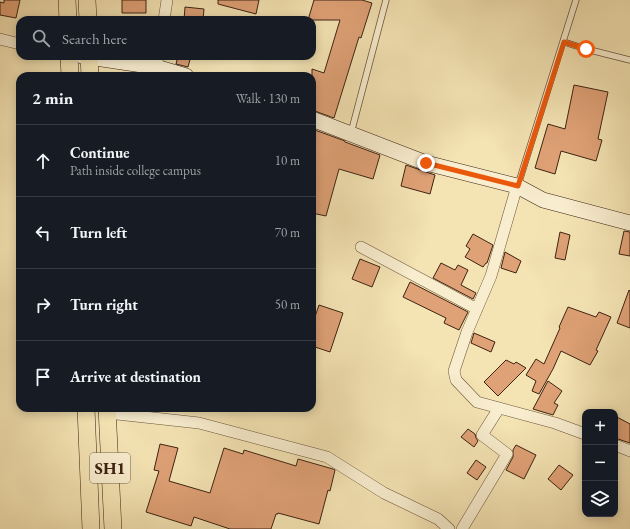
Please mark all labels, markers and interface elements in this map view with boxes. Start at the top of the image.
search box [16,16,316,60]
icon: search [30,27,52,49]
text: Search here [62,29,127,48]
route start [577,40,595,58]
text: 2 min [32,87,73,109]
text: Walk · 130 m [236,90,300,107]
text: Continue [70,143,130,162]
icon: ahead [32,150,54,172]
text: 10 m [275,152,300,169]
route end [417,154,435,172]
text: Path inside college campus [70,162,201,179]
icon: left [32,222,54,244]
text: Turn left [70,223,127,242]
text: 70 m [275,224,300,241]
icon: right [32,294,54,316]
text: Turn right [70,295,138,314]
text: 50 m [275,296,300,313]
icon: arrive [32,366,54,388]
text: Arrive at destination [70,367,201,386]
map controls [582,409,618,517]
button: + [582,409,618,445]
button: − [582,445,618,481]
road number: SH1 [90,453,130,483]
button: layers [582,481,618,517]

